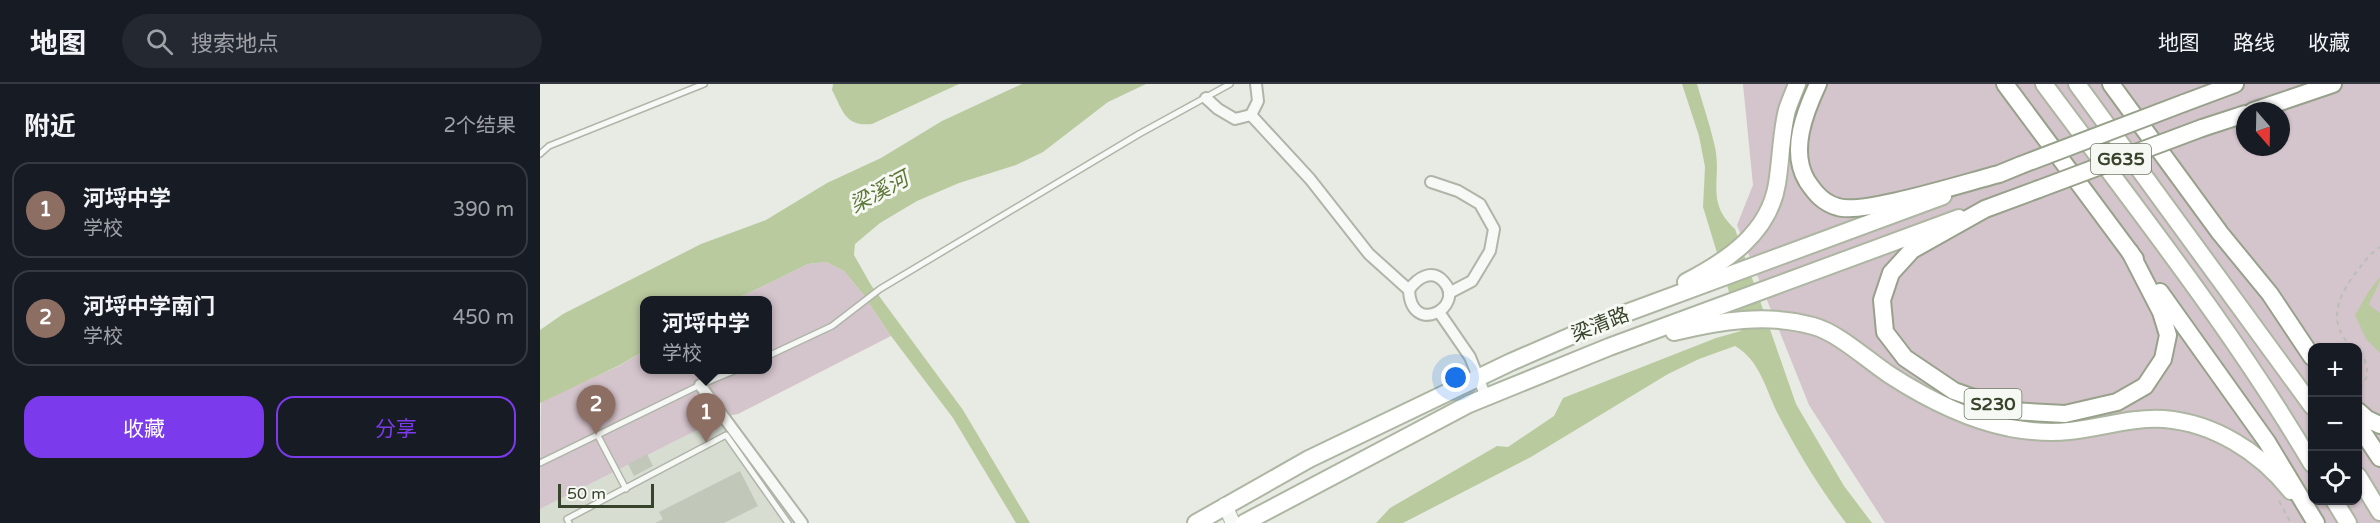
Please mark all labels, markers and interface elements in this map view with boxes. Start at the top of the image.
search box [122,14,542,68]
icon: search [143,25,176,58]
text: 地图 [30,27,86,61]
text: 搜索地点 [191,31,279,57]
text: 地图 [2158,31,2200,56]
text: 路线 [2233,31,2275,56]
text: 收藏 [2308,31,2350,56]
north arrow [2236,102,2290,156]
text: 附近 [24,111,76,142]
text: 2个结果 [443,114,516,138]
road number: G635 [2091,144,2151,174]
water label: 梁溪河 [846,165,916,218]
text: 河埒中学 [83,186,171,212]
text: 1 [39,198,52,222]
text: 390 m [453,198,514,222]
text: 学校 [83,217,123,241]
text: 河埒中学南门 [83,294,215,320]
popup [640,296,772,374]
street label: 梁清路 [1568,303,1633,347]
text: 2 [39,306,52,330]
text: 450 m [453,306,514,330]
text: 河埒中学 [662,311,750,337]
text: 学校 [83,325,123,349]
text: 学校 [662,342,702,366]
map controls [2308,343,2362,505]
button: + [2308,343,2362,397]
your location [1441,363,1470,392]
pin: 2 [576,386,616,435]
road number: S230 [1964,389,2022,419]
pin: 1 [686,394,726,443]
button: 收藏 [24,396,264,458]
button: 分享 [276,396,516,458]
button: − [2308,397,2362,451]
button: locate [2308,451,2362,505]
scale bar [558,481,654,508]
text: 50 m [567,484,606,504]

